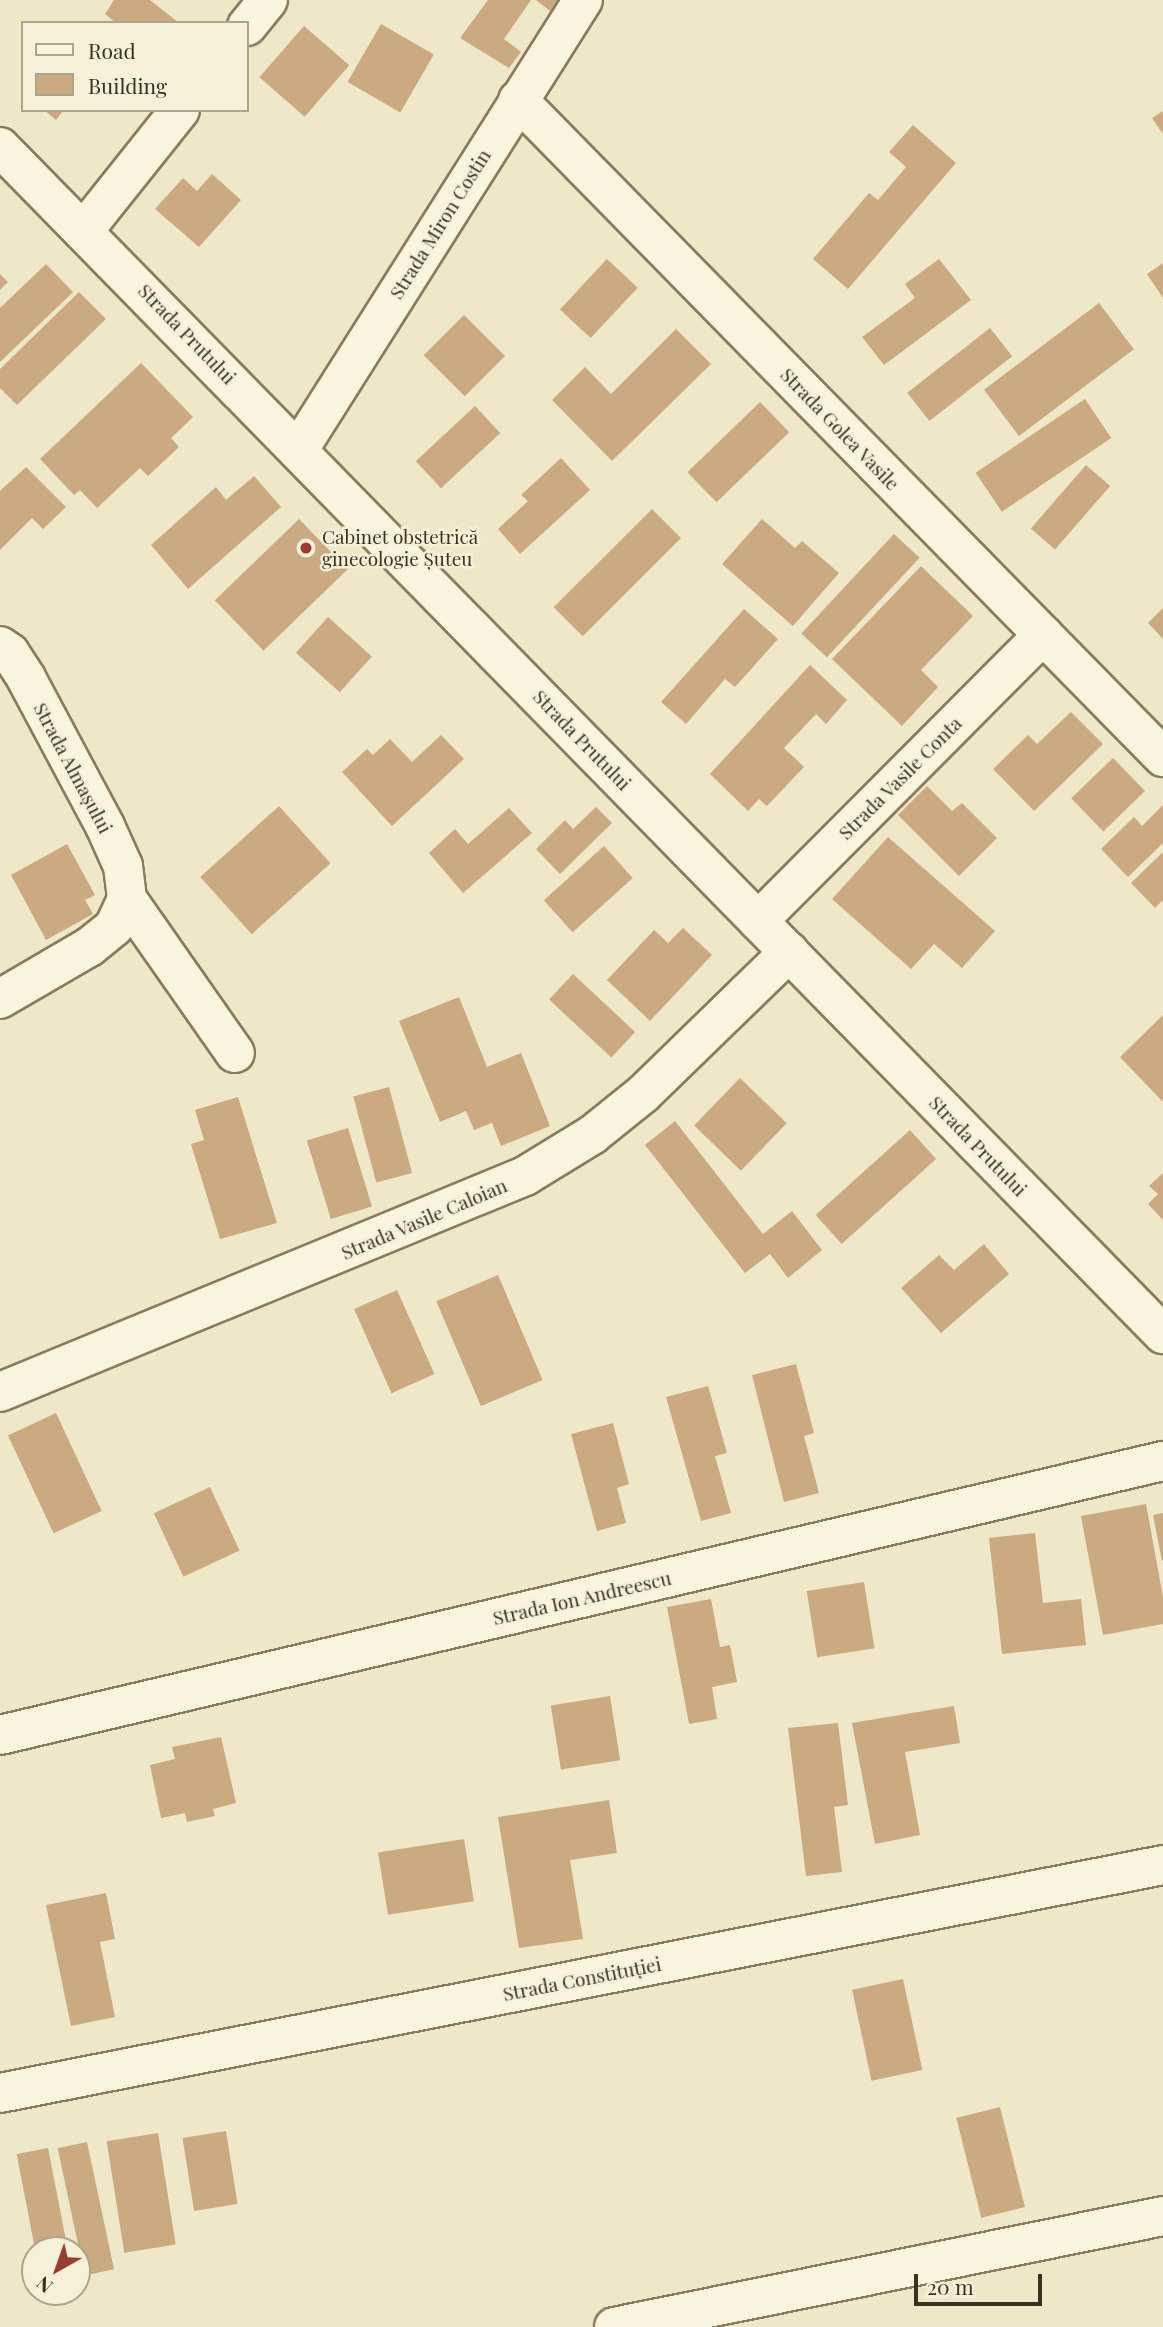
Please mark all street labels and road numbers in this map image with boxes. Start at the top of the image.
street label: Strada Miron Costin [385,145,495,303]
street label: Strada Prutului [133,279,241,389]
street label: Strada Golea Vasile [776,363,904,495]
street label: Strada Prutului [528,685,636,795]
street label: Strada Almașului [29,698,117,838]
street label: Strada Vasile Conta [834,712,966,844]
street label: Strada Prutului [924,1091,1032,1201]
street label: Strada Vasile Caloian [337,1174,511,1264]
street label: Strada Ion Andreescu [490,1566,674,1630]
street label: Strada Constituției [501,1952,663,2006]

